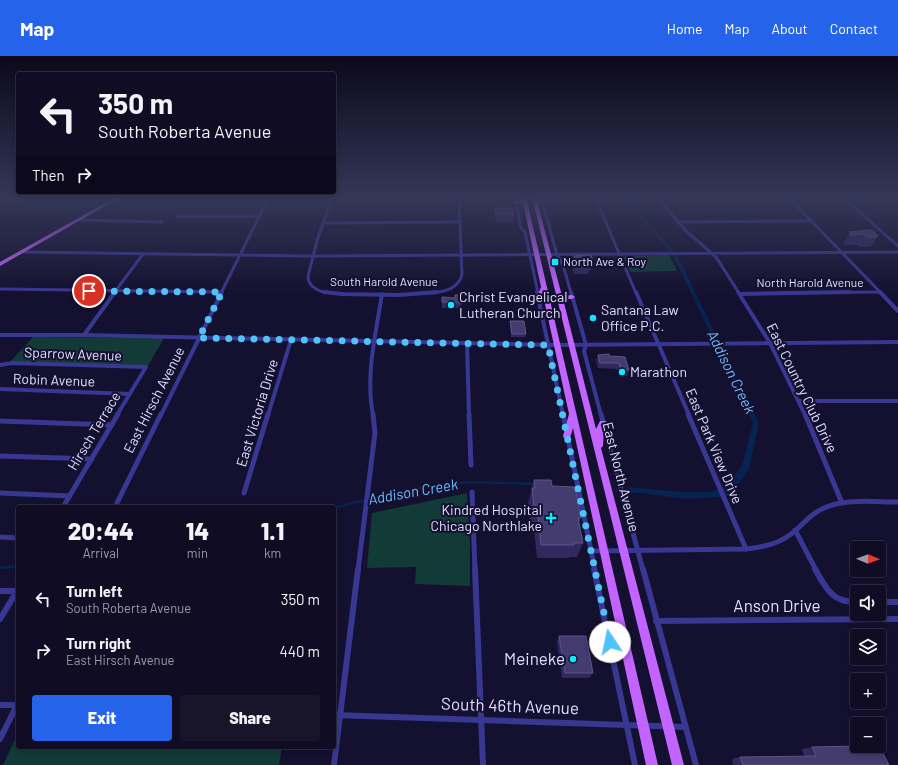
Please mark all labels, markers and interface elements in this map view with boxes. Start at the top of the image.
text: Map [20,17,54,40]
text: Home [667,20,703,37]
text: Map [725,20,749,37]
text: About [771,20,808,37]
text: Contact [830,20,878,37]
text: 350 m [98,86,173,120]
icon: left [32,88,84,140]
text: South Roberta Avenue [98,120,271,142]
icon: right [73,164,95,186]
text: Then [32,166,65,184]
place label: North Ave & Roy [563,254,647,268]
marker: North Ave & Roy [550,257,560,267]
pin [72,274,106,308]
street label: South Harold Avenue [330,274,438,288]
street label: North Harold Avenue [756,275,864,289]
icon: arrive [78,280,100,302]
place label: Christ Evangelical Lutheran Church [459,288,567,321]
marker: Christ Evangelical Lutheran Church [446,300,456,310]
place label: Santana Law Office P.C. [601,301,679,334]
marker: Santana Law Office P.C. [588,313,598,323]
street label: East Country Club Drive [764,320,841,455]
water label: Addison Creek [704,327,760,417]
street label: Sparrow Avenue [24,343,122,364]
street label: East Hirsch Avenue [119,344,188,456]
street label: East Victoria Drive [232,357,281,469]
place label: Marathon [630,363,687,380]
marker: Marathon [617,367,627,377]
street label: Robin Avenue [13,370,95,389]
street label: East Park View Drive [682,386,746,506]
street label: Hirsch Terrace [63,388,124,473]
street label: East North Avenue [600,420,643,534]
water label: Addison Creek [367,474,460,508]
place label: Kindred Hospital Chicago Northlake [430,501,542,534]
marker: Kindred Hospital Chicago Northlake [545,512,557,524]
text: 20:44 [68,516,134,545]
text: 14 [186,516,209,545]
text: 1.1 [261,516,284,545]
north arrow [850,541,886,577]
map controls [850,541,886,753]
text: Arrival [83,545,119,561]
text: min [187,545,208,561]
text: km [264,545,281,561]
text: Turn left [66,582,122,600]
button: sound [850,585,886,621]
icon: left [32,588,54,610]
text: 350 m [281,590,320,608]
street label: Anson Drive [733,595,821,615]
text: South Roberta Avenue [66,600,191,616]
position arrow [589,621,631,663]
button: layers [850,629,886,665]
text: Turn right [66,634,131,652]
icon: right [32,640,54,662]
text: 440 m [280,642,320,660]
place label: Meineke [504,648,565,668]
text: East Hirsch Avenue [66,652,175,668]
marker: Meineke [568,654,578,664]
button: + [850,673,886,709]
street label: South 46th Avenue [441,693,579,717]
button: Exit [32,695,172,741]
button: Share [180,695,320,741]
button: − [850,717,886,753]

